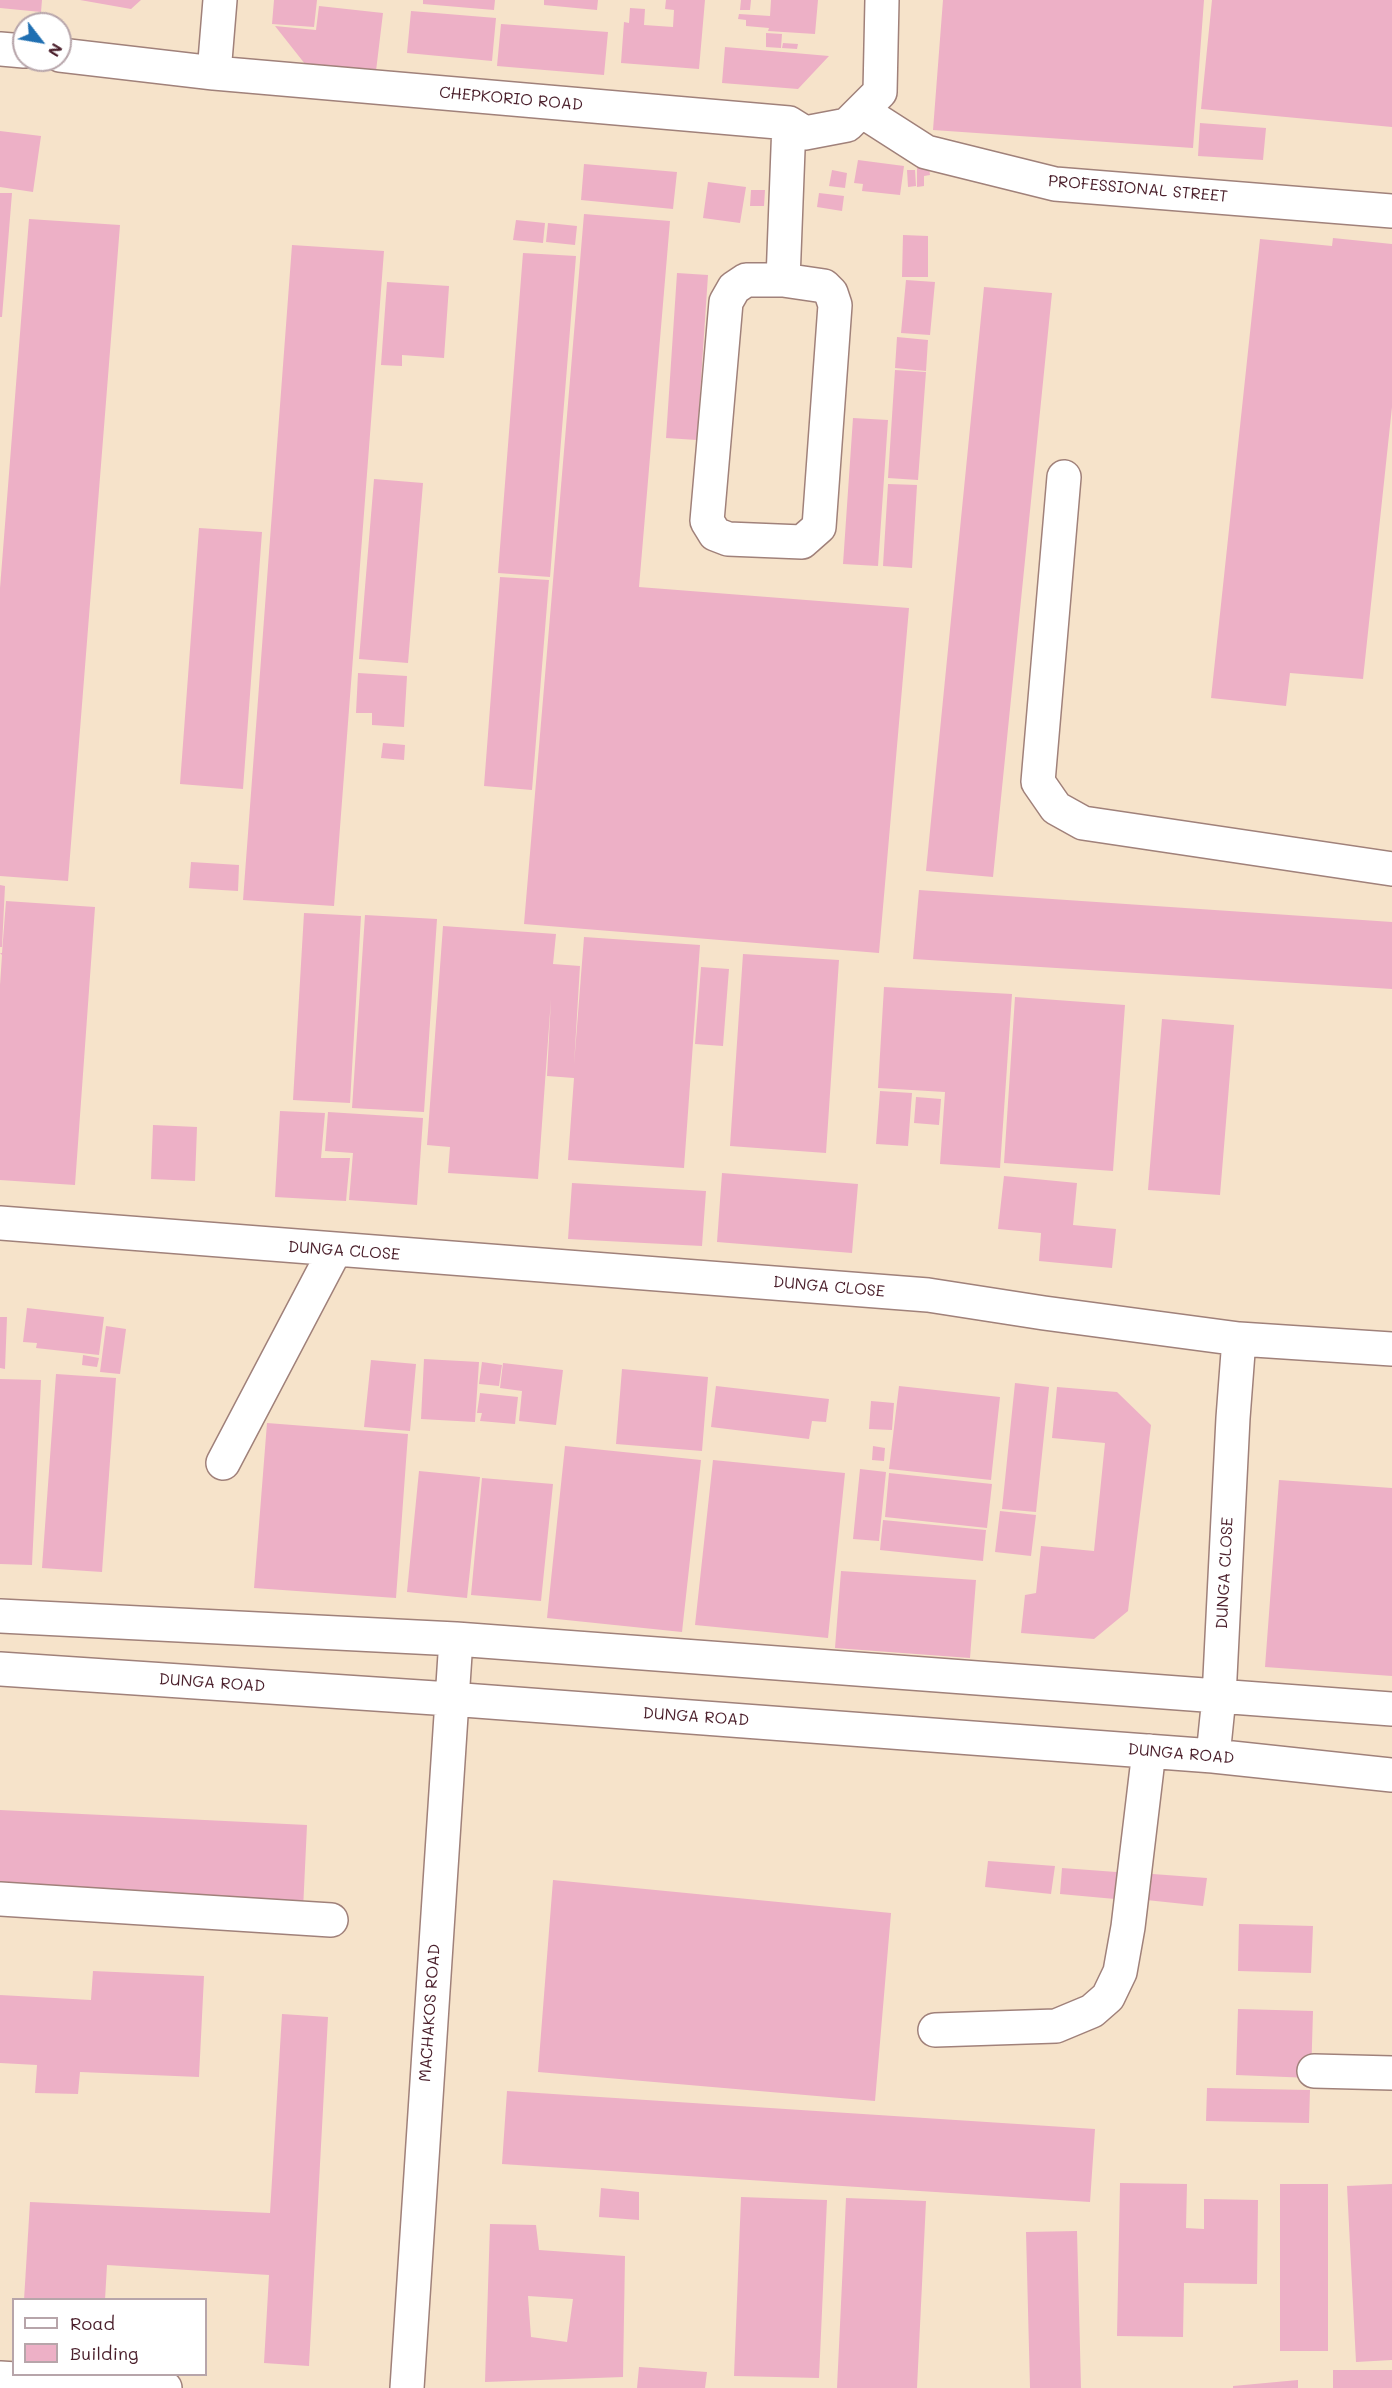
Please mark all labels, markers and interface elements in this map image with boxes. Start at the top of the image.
north arrow [12,12,72,72]
text: N [44,40,68,61]
street label: CHEPKORIO ROAD [438,83,584,115]
street label: PROFESSIONAL STREET [1047,172,1229,206]
street label: DUNGA CLOSE [287,1238,401,1264]
street label: DUNGA CLOSE [772,1273,886,1301]
street label: DUNGA CLOSE [1212,1516,1238,1630]
street label: DUNGA ROAD [158,1670,266,1696]
street label: DUNGA ROAD [642,1704,750,1730]
street label: DUNGA ROAD [1127,1740,1235,1768]
street label: MACHAKOS ROAD [416,1943,444,2083]
legend [12,2298,207,2376]
text: Road [70,2311,115,2335]
text: Building [70,2341,138,2365]

